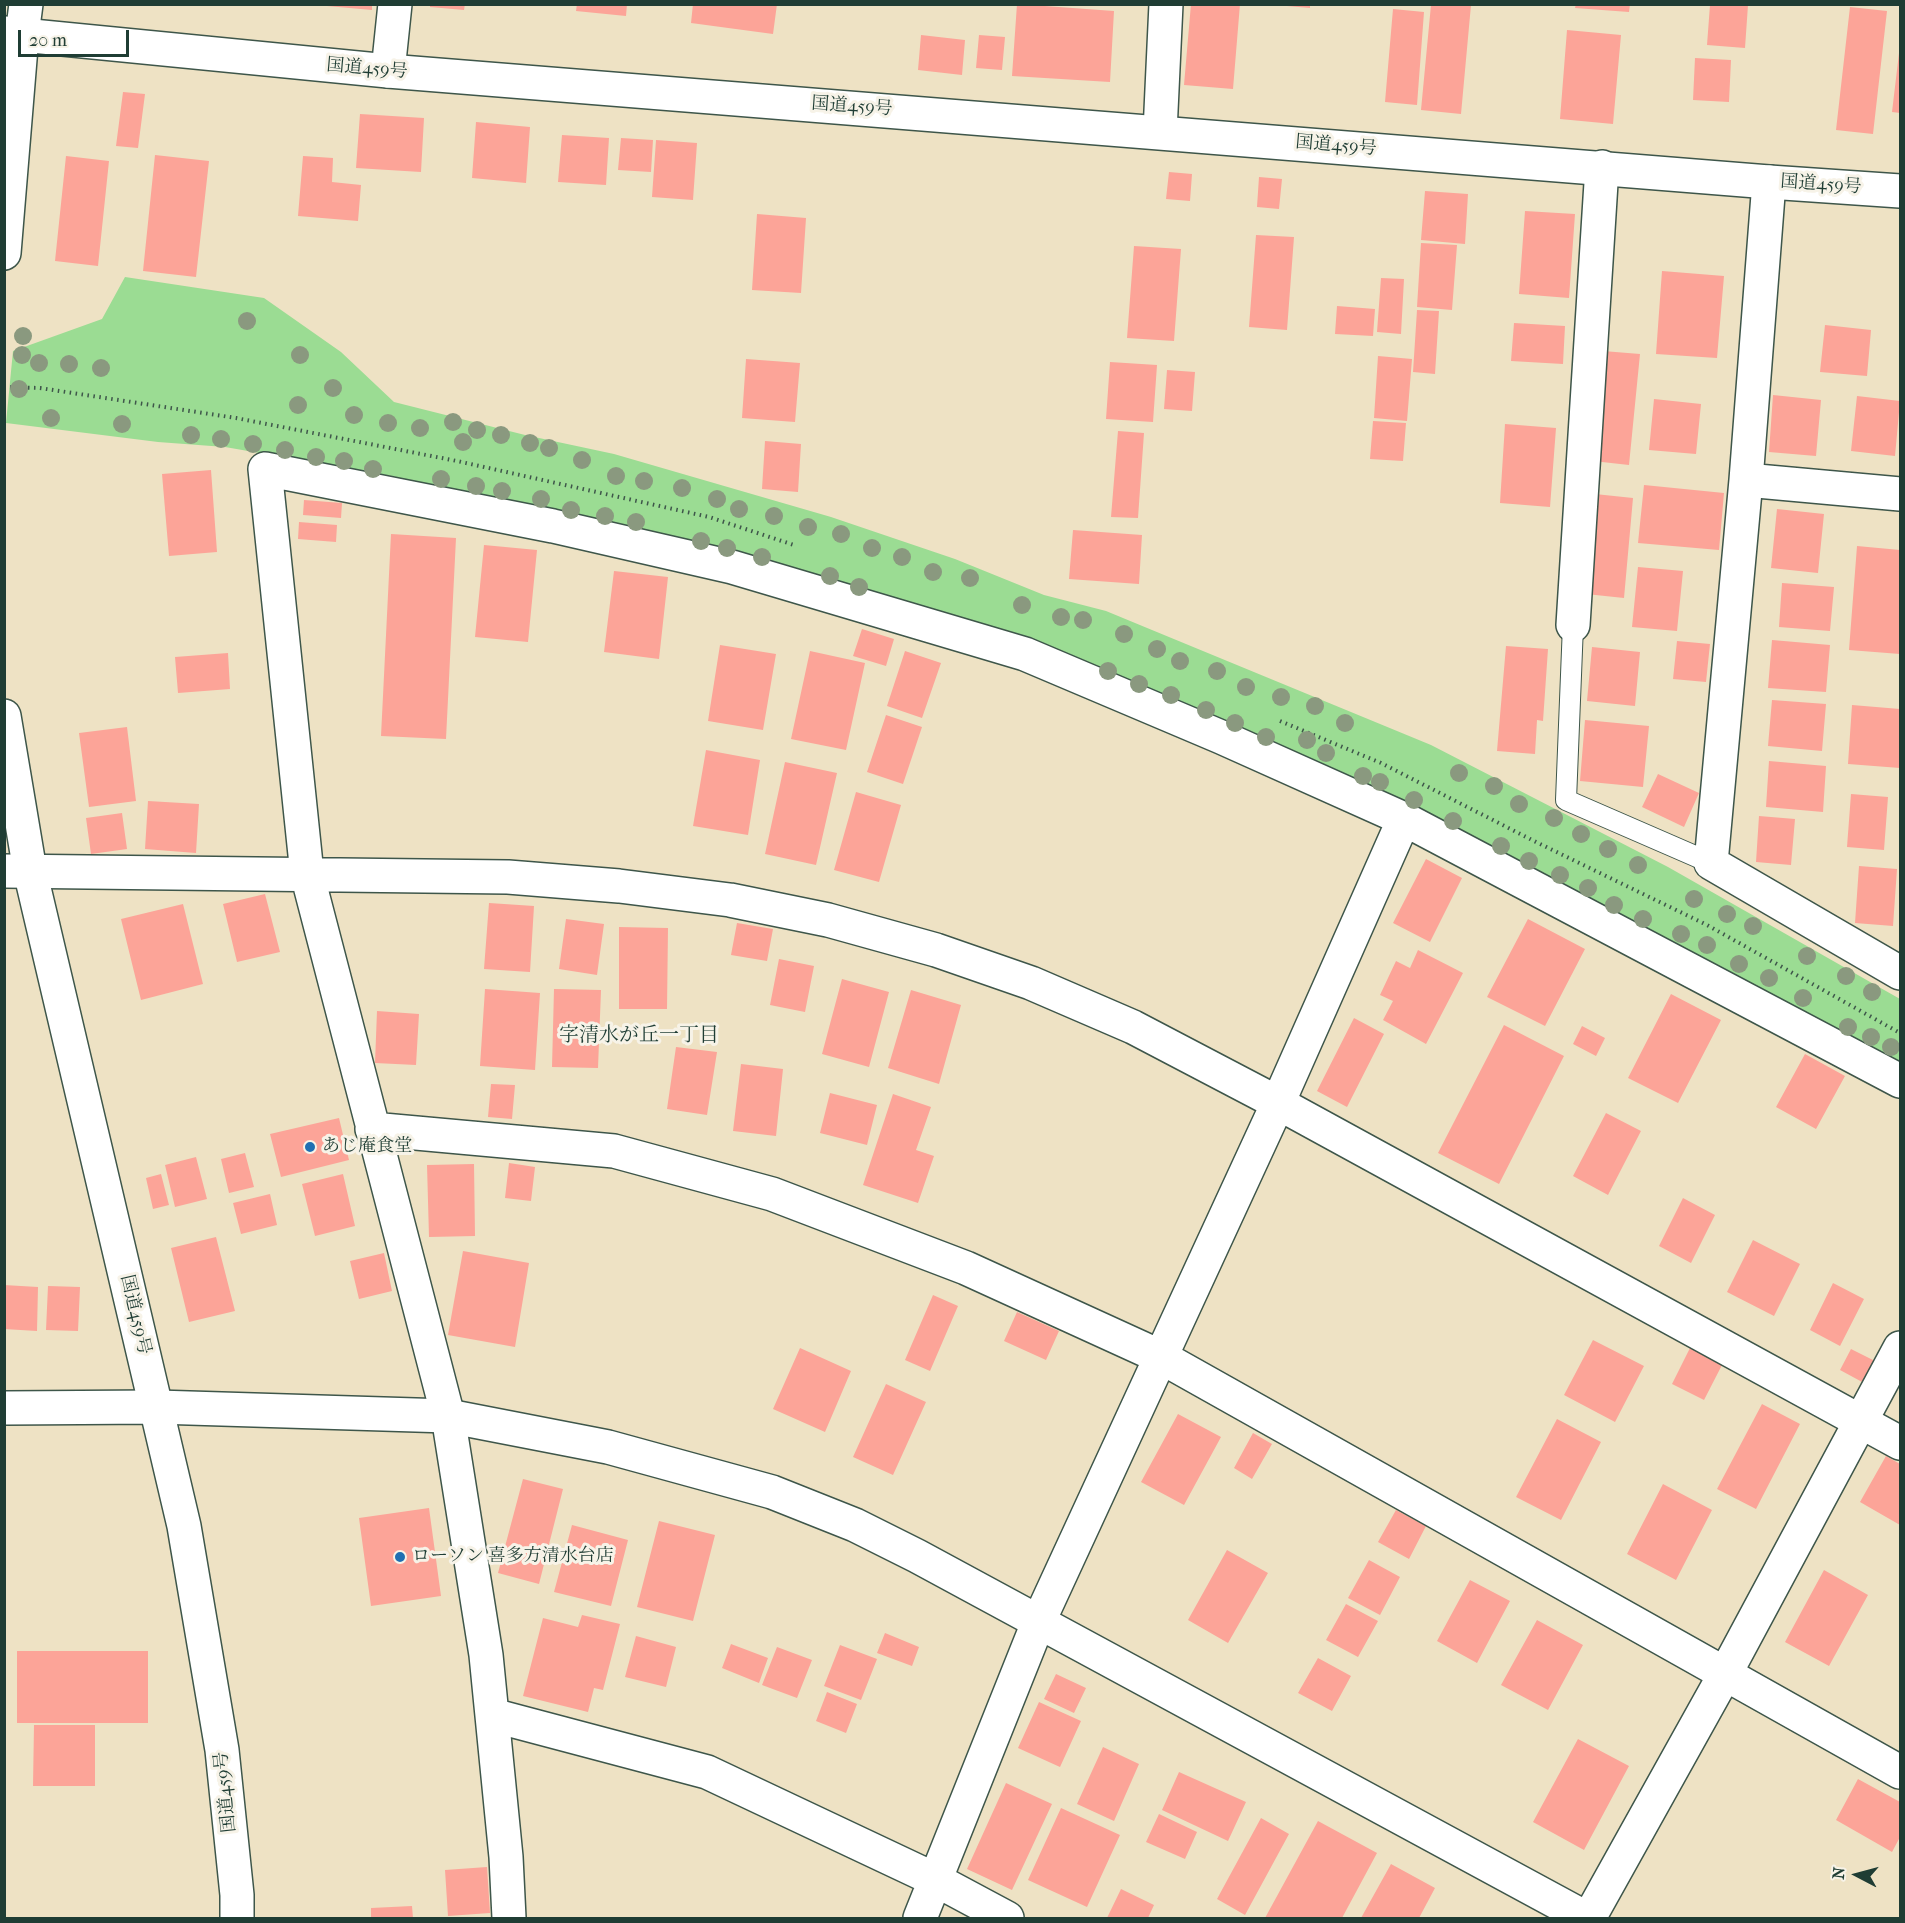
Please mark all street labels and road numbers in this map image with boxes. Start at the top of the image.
street label: 国道459号 [326,55,408,83]
street label: 国道459号 [811,93,893,121]
street label: 国道459号 [1295,132,1377,160]
street label: 国道459号 [1780,171,1862,199]
street label: 国道459号 [115,1273,155,1357]
street label: 国道459号 [211,1750,241,1834]

